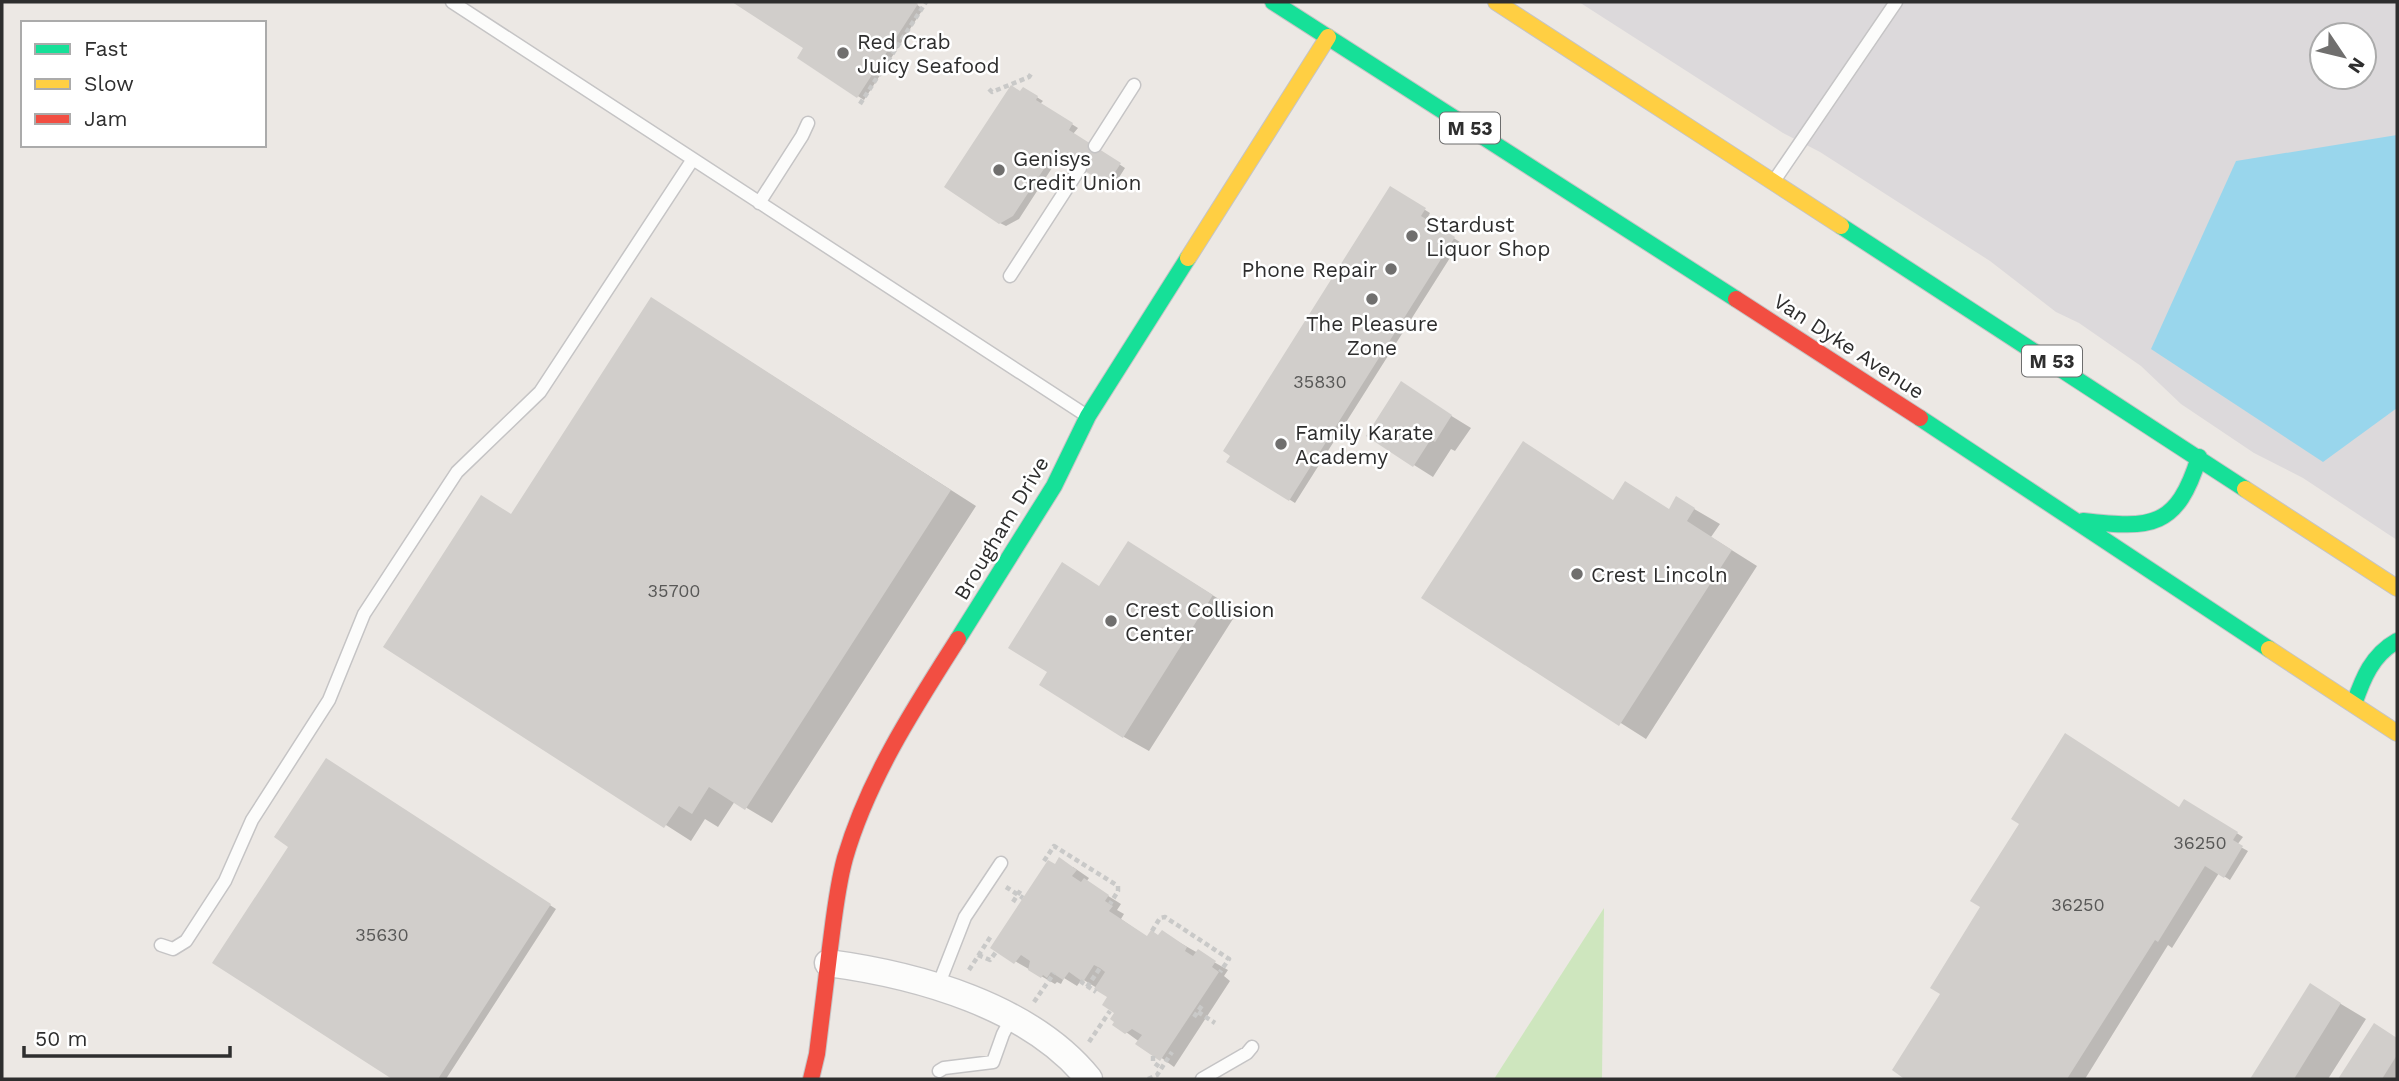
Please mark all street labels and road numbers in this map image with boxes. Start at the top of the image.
road number: M 53 [1440,112,1500,144]
street label: Van Dyke Avenue [1769,288,1929,404]
road number: M 53 [2022,346,2082,376]
street label: Brougham Drive [948,452,1054,604]

